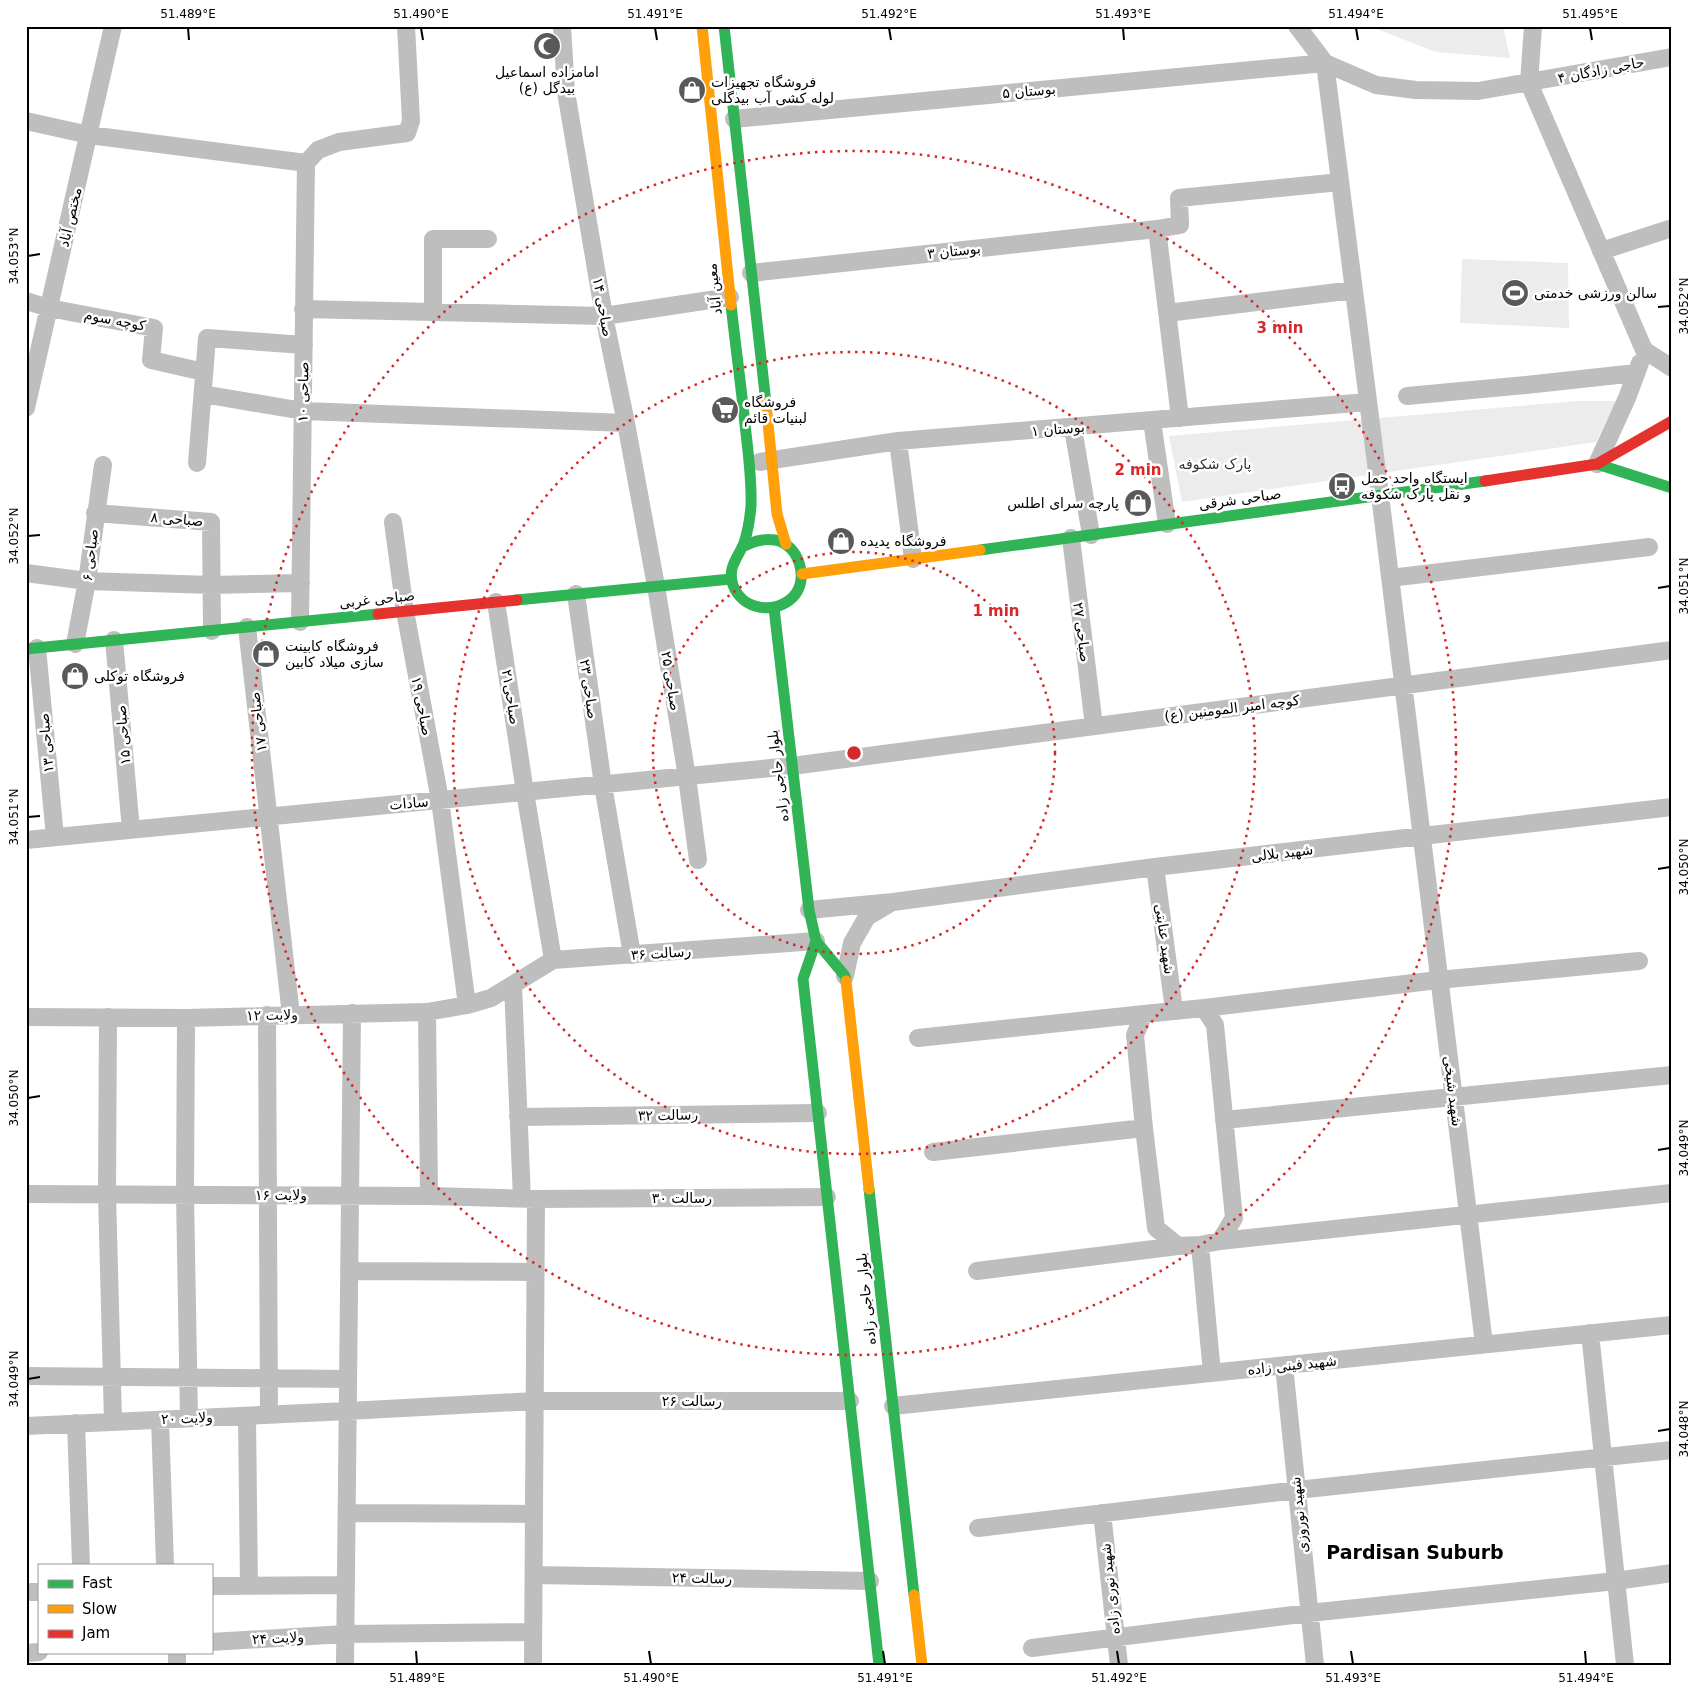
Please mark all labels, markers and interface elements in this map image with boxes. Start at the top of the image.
text: 51.489°E [160,7,216,21]
text: 51.490°E [393,7,449,21]
text: 51.491°E [627,7,683,21]
text: 51.492°E [861,7,917,21]
text: 51.493°E [1095,7,1151,21]
text: 51.494°E [1328,7,1384,21]
text: 51.495°E [1562,7,1618,21]
mosque icon: امامزاده اسماعیل (ع) بیدگل [532,31,562,61]
street label: حاجی زادگان ۴ [1556,54,1646,87]
place label: امامزاده اسماعیل (ع) بیدگل [495,64,599,97]
place label: فروشگاه تجهیزات لوله کشی آب بیدگلی [711,74,834,107]
shop icon: فروشگاه تجهیزات لوله کشی آب بیدگلی [677,75,707,105]
street label: بوستان ۵ [1002,81,1056,102]
street label: مختص آباد [55,186,86,249]
text: 34.053°N [7,228,21,284]
street label: بوستان ۳ [926,240,982,263]
street label: معین آباد [703,262,726,316]
street label: صباحی ۱۴ [590,276,616,338]
sports icon: سالن ورزشی خدمتی [1500,278,1530,308]
text: 34.052°N [1677,278,1691,334]
place label: سالن ورزشی خدمتی [1534,285,1657,302]
street label: کوچه سوم [83,306,147,335]
text: 3 min [1256,319,1304,337]
street label: صباحی ۱۰ [294,362,312,422]
place label: فروشگاه لبنیات قائم [744,394,807,427]
supermarket icon: فروشگاه لبنیات قائم [710,395,740,425]
street label: بوستان ۱ [1031,419,1085,440]
park label: پارک شکوفه [1179,456,1252,473]
text: 2 min [1114,461,1162,479]
place label: ایستگاه واحد حمل و نقل پارک شکوفه [1361,470,1471,503]
bus stop icon: ایستگاه واحد حمل و نقل پارک شکوفه [1327,471,1357,501]
street label: صباحی شرقی [1198,485,1282,514]
shop icon: پارچه سرای اطلس [1123,488,1153,518]
place label: پارچه سرای اطلس [1007,495,1119,512]
text: 34.052°N [7,508,21,564]
street label: صباحی ۸ [150,509,204,529]
shop icon: فروشگاه پدیده [826,526,856,556]
street label: صباحی ۶ [79,528,101,582]
place label: فروشگاه پدیده [860,533,947,550]
text: 34.051°N [1677,558,1691,614]
street label: صباحی غربی [338,587,416,612]
street label: صباحی ۲۷ [1070,601,1094,663]
text: 1 min [972,602,1020,620]
place label: فروشگاه کابینت سازی میلاد کابین [285,638,384,671]
shop icon: فروشگاه کابینت سازی میلاد کابین [251,639,281,669]
street label: صباحی ۲۵ [658,650,684,712]
street label: صباحی ۲۳ [577,658,601,720]
shop icon: فروشگاه توکلی [60,661,90,691]
place label: فروشگاه توکلی [94,668,185,685]
street label: صباحی۲۱ [499,668,523,726]
street label: صباحی ۱۹ [408,675,436,737]
street label: صباحی ۱۷ [246,691,270,753]
street label: کوچه امیر المومنین (ع) [1163,692,1301,725]
street label: صباحی ۱۵ [112,704,134,766]
street label: صباحی ۱۳ [35,712,57,774]
street label: بلوار حاجی زاده [764,729,793,823]
centre of rings [845,744,863,762]
text: 34.051°N [7,789,21,845]
street label: سادات [389,793,429,813]
text: 34.050°N [1677,839,1691,895]
street label: شهید بلالی [1250,841,1314,866]
street label: شهید عنایتی [1151,903,1178,975]
street label: رسالت ۳۶ [630,943,692,964]
street label: ولایت ۱۲ [246,1007,298,1024]
street label: شهید شیخی [1440,1055,1465,1127]
text: 34.050°N [7,1070,21,1126]
street label: رسالت ۳۲ [638,1106,698,1125]
text: 34.049°N [1677,1120,1691,1176]
street label: ولایت ۱۶ [255,1187,307,1204]
street label: رسالت ۳۰ [652,1190,712,1207]
street label: بلوار حاجی زاده [853,1252,880,1346]
text: 34.049°N [7,1351,21,1407]
street label: شهید فینی زاده [1247,1352,1338,1379]
street label: رسالت ۲۶ [662,1393,722,1410]
text: 34.048°N [1677,1401,1691,1457]
street label: ولایت ۲۰ [161,1409,213,1428]
street label: شهید نوروزی [1287,1476,1312,1554]
district label: Pardisan Suburb [1326,1541,1504,1563]
street label: شهید نوری زاده [1097,1542,1124,1635]
legend [38,1564,212,1654]
street label: رسالت ۲۴ [672,1569,732,1588]
text: Fast [82,1574,112,1592]
text: Slow [82,1600,117,1618]
text: Jam [81,1624,110,1642]
street label: ولایت ۲۴ [252,1629,304,1648]
text: 51.489°E [389,1671,445,1685]
text: 51.490°E [623,1671,679,1685]
text: 51.491°E [857,1671,913,1685]
text: 51.492°E [1091,1671,1147,1685]
text: 51.493°E [1325,1671,1381,1685]
text: 51.494°E [1558,1671,1614,1685]

